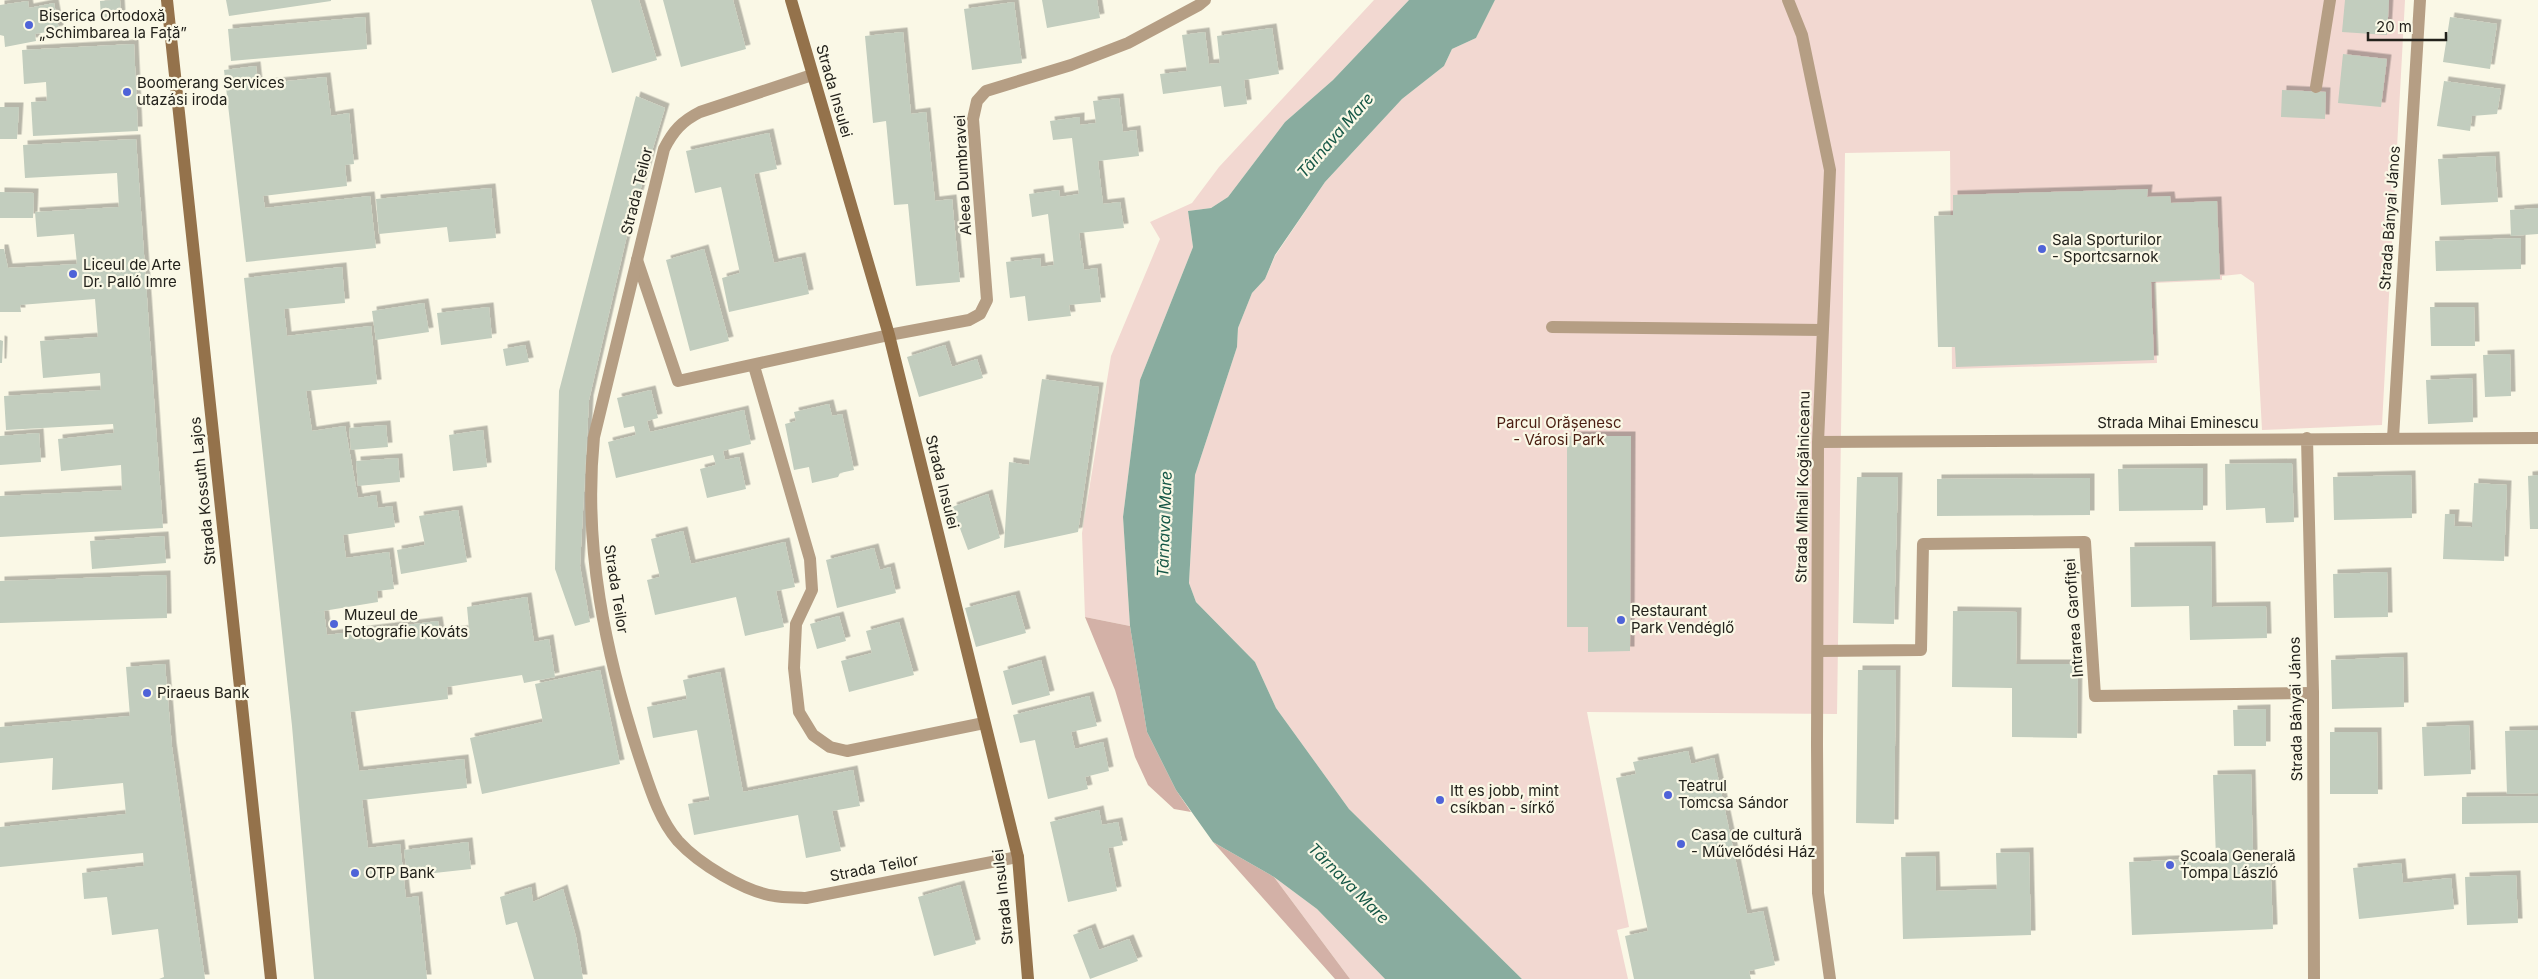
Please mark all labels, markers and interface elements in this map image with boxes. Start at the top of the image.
place label: Biserica Ortodoxă „Schimbarea la Față” [39,6,187,42]
scale bar [2368,10,2446,42]
text: 20 m [2376,17,2412,36]
marker: Biserica Ortodoxă „Schimbarea la Față” [23,19,35,31]
street label: Strada Insulei [812,42,857,140]
place label: Boomerang Services utazási iroda [137,73,285,109]
marker: Boomerang Services utazási iroda [121,86,133,98]
water label: Târnava Mare [1292,88,1378,182]
street label: Aleea Dumbravei [950,114,975,236]
street label: Strada Teilor [616,145,657,237]
street label: Strada Bányai János [2375,145,2404,291]
place label: Sala Sporturilor - Sportcsarnok [2052,230,2162,266]
marker: Sala Sporturilor - Sportcsarnok [2036,243,2048,255]
place label: Liceul de Arte Dr. Palló Imre [83,255,181,291]
marker: Liceul de Arte Dr. Palló Imre [67,268,79,280]
street label: Strada Mihail Kogălniceanu [1791,391,1814,583]
park label: Parcul Orășenesc - Városi Park [1497,413,1622,449]
street label: Strada Mihai Eminescu [2097,413,2259,432]
street label: Strada Kossuth Lajos [185,416,220,566]
street label: Strada Insulei [922,433,963,531]
water label: Târnava Mare [1152,470,1176,578]
street label: Strada Teilor [600,543,633,635]
street label: Intrarea Garofiței [2060,558,2087,678]
place label: Restaurant Park Vendéglő [1631,601,1734,637]
place label: Muzeul de Fotografie Kováts [344,605,468,641]
marker: Restaurant Park Vendéglő [1615,614,1627,626]
marker: Muzeul de Fotografie Kováts [328,618,340,630]
street label: Strada Bányai János [2285,636,2306,782]
place label: Piraeus Bank [157,683,250,702]
marker: Piraeus Bank [141,687,153,699]
place label: Teatrul Tomcsa Sándor [1678,776,1789,812]
place label: Itt es jobb, mint csíkban - sírkő [1450,781,1559,817]
marker: Teatrul Tomcsa Sándor [1662,789,1674,801]
marker: Itt es jobb, mint csíkban - sírkő [1434,794,1446,806]
place label: Casa de cultură - Művelődési Ház [1691,825,1816,861]
water label: Târnava Mare [1304,838,1394,928]
marker: Casa de cultură - Művelődési Ház [1675,838,1687,850]
place label: Școala Generală Tompa László [2180,846,2296,882]
street label: Strada Insulei [988,848,1017,946]
street label: Strada Teilor [828,850,920,885]
marker: Școala Generală Tompa László [2164,859,2176,871]
place label: OTP Bank [365,863,436,882]
marker: OTP Bank [349,867,361,879]

